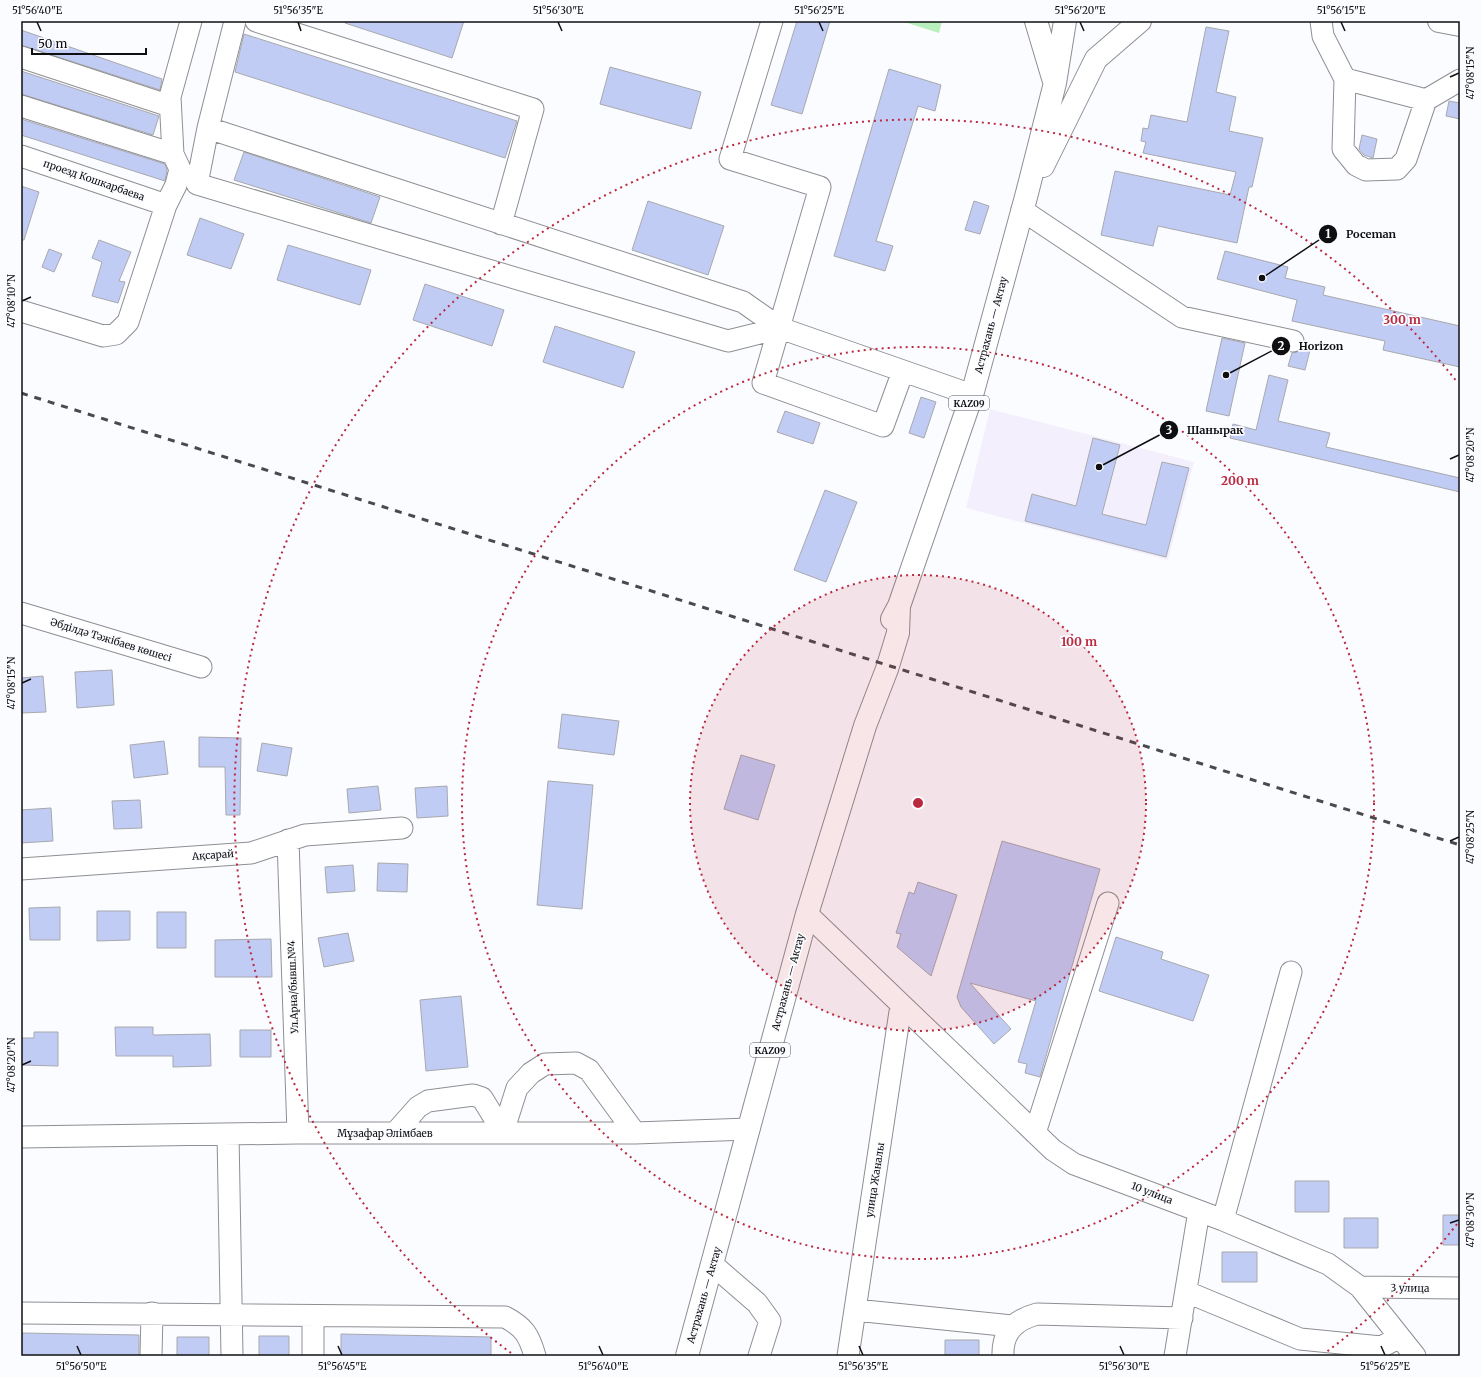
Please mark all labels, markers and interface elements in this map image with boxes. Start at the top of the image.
text: 51°56'40"E [12,4,63,17]
text: 51°56'35"E [273,4,323,17]
text: 51°56'30"E [533,4,584,17]
text: 51°56'25"E [794,4,845,17]
text: 51°56'20"E [1055,4,1106,17]
text: 51°56'15"E [1317,4,1366,17]
scale bar [32,30,146,56]
text: 50 m [38,36,67,51]
text: 47°08'15"N [1464,46,1477,99]
street label: проезд Кошкарбаева [42,157,147,204]
callout: Poceman [1318,222,1404,245]
text: 1 [1325,226,1331,241]
text: Poceman [1346,227,1397,241]
text: 47°08'10"N [5,274,18,328]
street label: Астрахань — Актау [972,275,1010,376]
text: 300 m [1383,312,1421,327]
callout: Horizon [1271,335,1351,358]
text: 2 [1277,338,1285,353]
text: Horizon [1299,339,1344,353]
road number: KAZ09 [949,396,989,410]
callout: Шанырак [1159,419,1252,442]
text: 3 [1166,422,1173,437]
text: Шанырак [1187,423,1244,437]
text: 47°08'20"N [1464,427,1477,483]
text: 200 m [1221,473,1259,488]
street label: Әбділдә Тәжібаев көшесі [49,615,173,665]
text: 100 m [1061,634,1097,649]
text: 47°08'15"N [5,656,18,709]
centre of rings [911,796,925,810]
text: 47°08'25"N [1464,810,1477,864]
street label: Ақсарай [191,847,235,863]
street label: Астрахань — Актау [769,932,807,1033]
street label: Ул.Арна/бывш.№4 [285,940,301,1035]
text: 47°08'20"N [5,1037,18,1093]
road number: KAZ09 [750,1043,790,1057]
street label: Мұзафар Әлімбаев [337,1127,433,1140]
street label: улица Жаналы [863,1141,887,1218]
street label: 10 улица [1129,1179,1175,1207]
text: 47°08'30"N [1464,1192,1477,1248]
street label: Астрахань — Актау [684,1245,724,1346]
street label: 3 улица [1391,1281,1430,1295]
text: 51°56'50"E [56,1360,107,1373]
text: 51°56'45"E [318,1360,367,1373]
text: 51°56'40"E [578,1360,629,1373]
text: 51°56'35"E [838,1360,888,1373]
text: 51°56'30"E [1099,1360,1150,1373]
text: 51°56'25"E [1360,1360,1411,1373]

